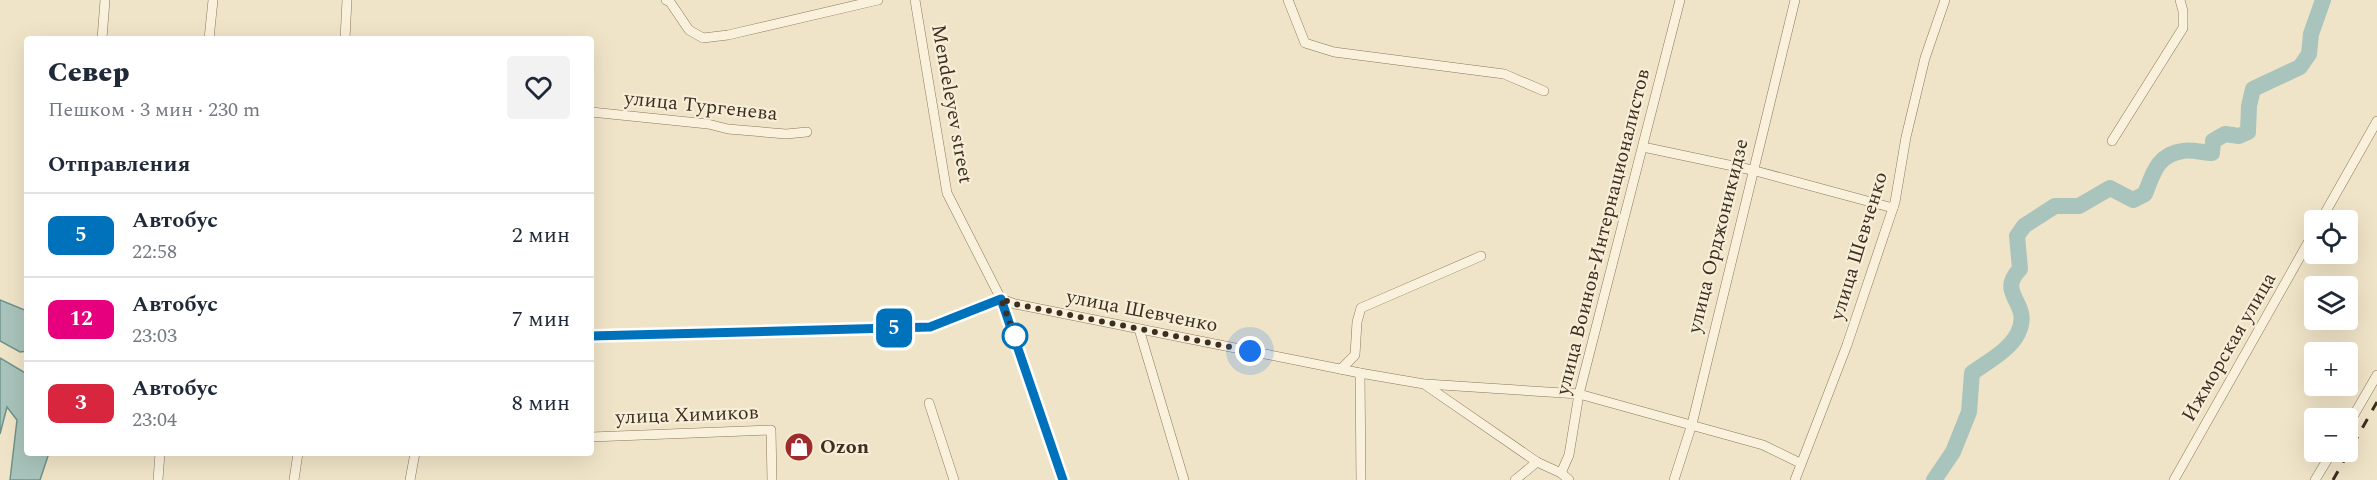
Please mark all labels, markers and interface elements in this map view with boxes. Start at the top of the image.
street label: Mendeleyev street [923,22,981,186]
text: Север [48,51,129,94]
button: heart [507,56,570,119]
street label: улица Воинов-Интернационалистов [1548,66,1658,399]
street label: улица Тургенева [622,83,779,129]
text: Пешком · 3 мин · 230 m [48,95,260,125]
street label: улица Орджоникидзе [1679,136,1757,337]
text: Отправления [48,148,190,181]
street label: улица Шевченко [1822,168,1896,325]
text: Автобус [132,204,218,237]
map controls [2304,210,2358,462]
button: locate [2304,210,2358,264]
text: 5 [75,219,87,251]
text: 2 мин [512,219,570,252]
text: 22:58 [132,237,177,267]
street label: Ижморская улица [2174,267,2284,427]
button: layers [2304,276,2358,330]
street label: улица Шевченко [1063,281,1220,340]
text: Автобус [132,288,218,321]
text: 12 [69,303,93,335]
text: 7 мин [512,303,570,336]
line badge: 5 [874,308,914,348]
text: 5 [888,312,900,344]
text: 23:03 [132,321,177,351]
unlabelled marker [1002,323,1028,349]
your location [1235,336,1265,366]
button: + [2304,342,2358,396]
text: Автобус [132,372,218,405]
text: 3 [75,387,87,419]
text: 8 мин [512,387,570,420]
street label: улица Химиков [614,398,759,433]
text: 23:04 [132,405,177,435]
button: − [2304,408,2358,462]
shop icon: Ozon [783,431,815,463]
place label: Ozon [820,432,869,462]

